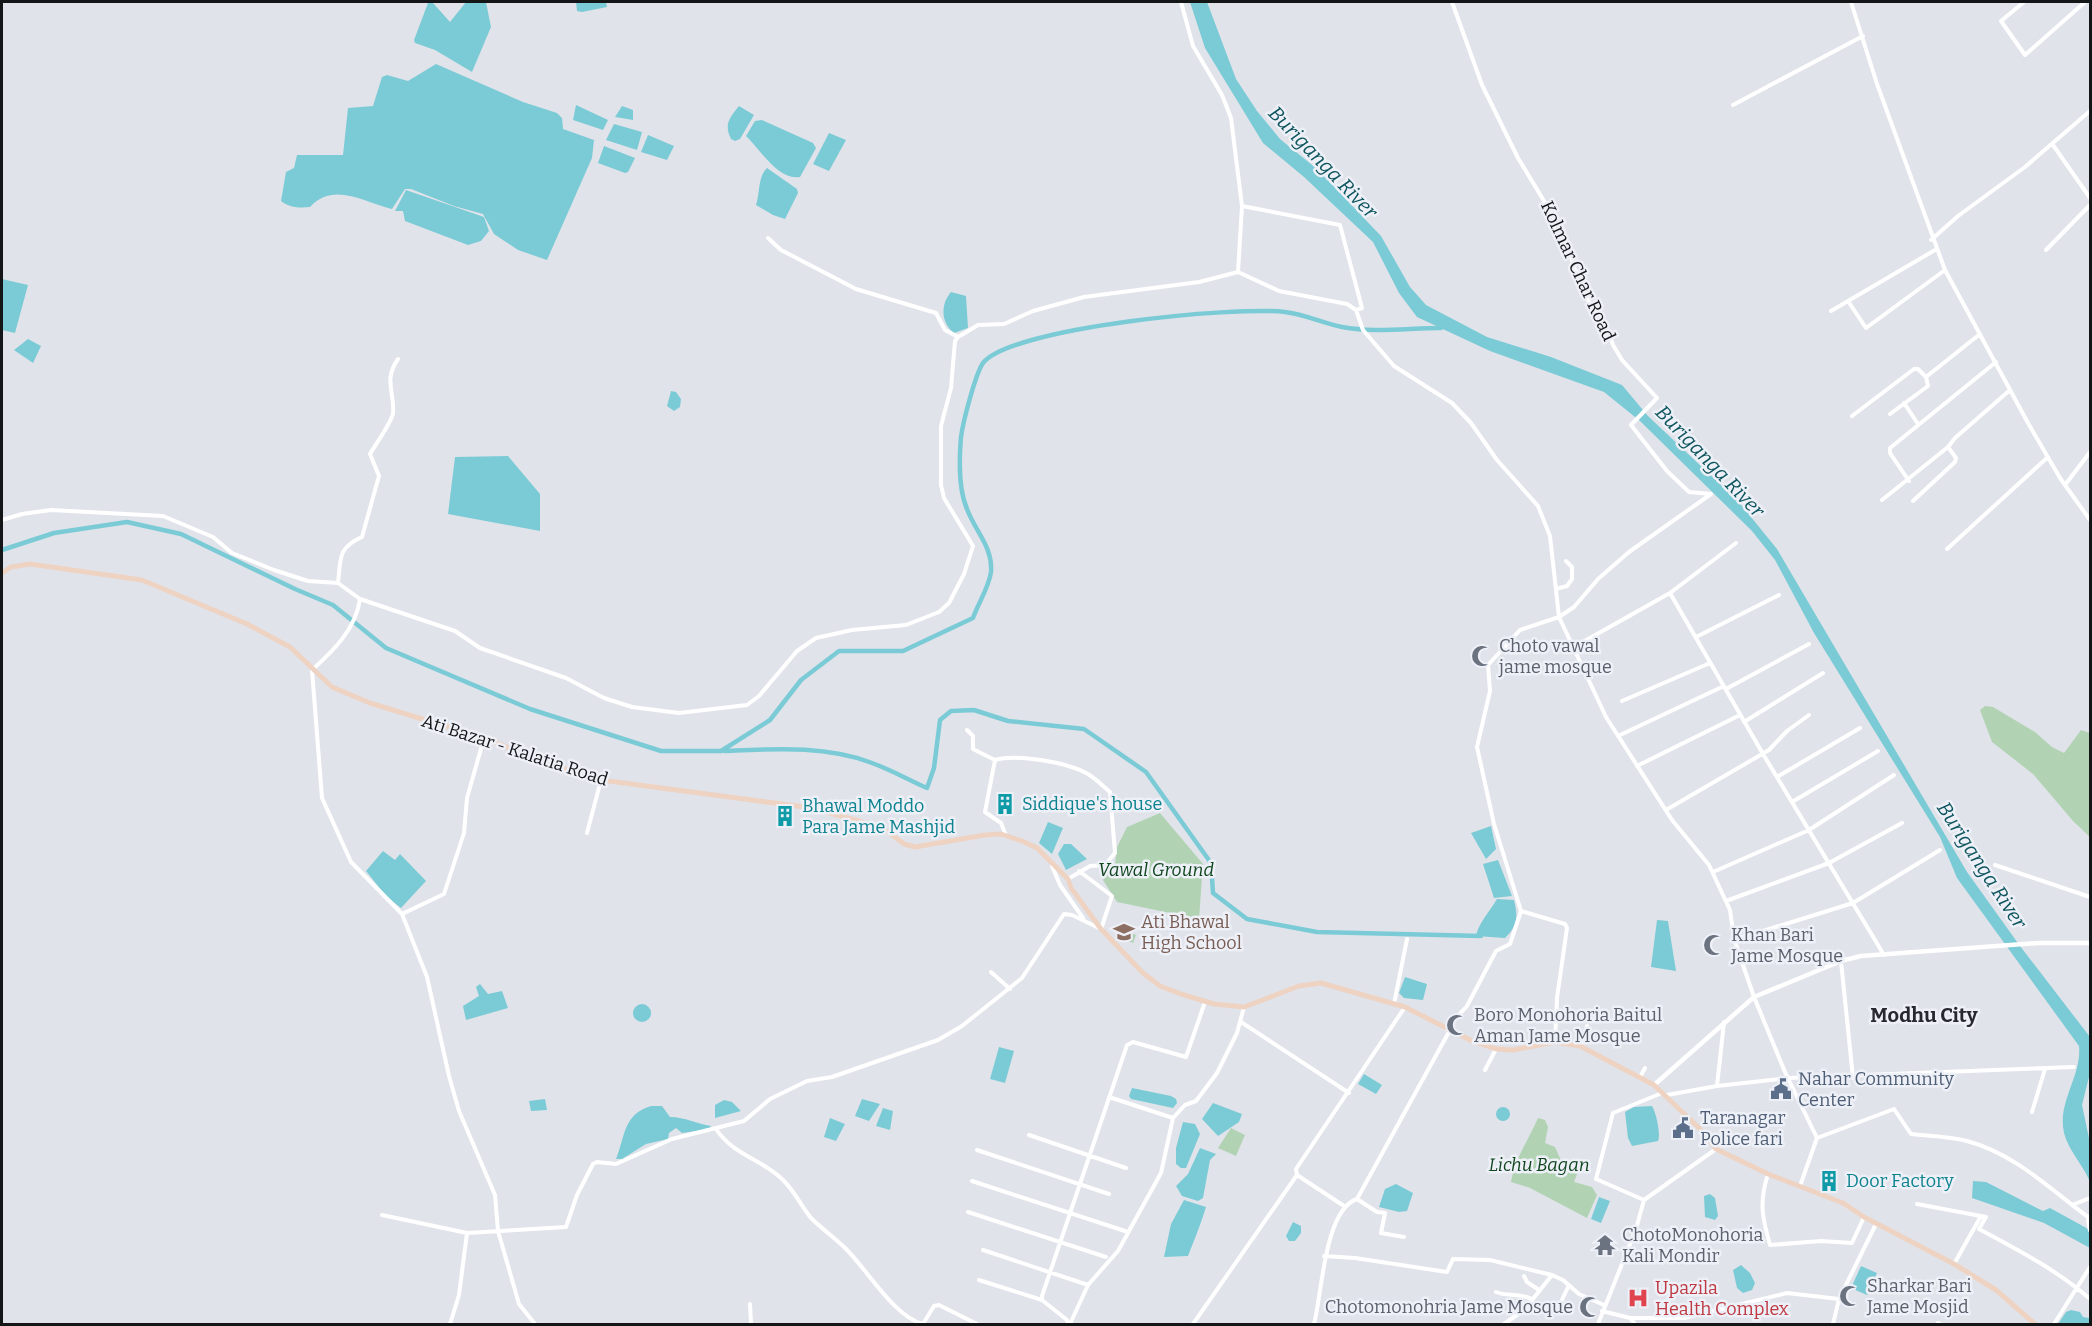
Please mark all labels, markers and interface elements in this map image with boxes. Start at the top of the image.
water label: Buriganga River [1264,101,1383,224]
street label: Kolmar Char Road [1536,197,1620,345]
water label: Buriganga River [1651,400,1770,523]
place label: Choto vawal jame mosque [1498,635,1612,678]
mosque icon: Choto vawal jame mosque [1470,644,1494,668]
street label: Ati Bazar - Kalatia Road [419,709,611,791]
building icon: Siddique's house [993,792,1017,816]
place label: Siddique's house [1022,793,1162,815]
place label: Bhawal Moddo Para Jame Mashjid [802,795,956,838]
water label: Buriganga River [1932,797,2032,934]
building icon: Bhawal Moddo Para Jame Mashjid [773,804,797,828]
park label: Vawal Ground [1098,859,1214,881]
place label: Ati Bhawal High School [1141,911,1242,954]
school or university icon: Ati Bhawal High School [1112,920,1136,944]
place label: Khan Bari Jame Mosque [1730,924,1843,967]
mosque icon: Khan Bari Jame Mosque [1702,933,1726,957]
district label: Modhu City [1870,1003,1979,1027]
place label: Boro Monohoria Baitul Aman Jame Mosque [1474,1004,1662,1047]
mosque icon: Boro Monohoria Baitul Aman Jame Mosque [1445,1013,1469,1037]
place label: Nahar Community Center [1798,1068,1954,1111]
public building icon: Nahar Community Center [1769,1077,1793,1101]
place label: Taranagar Police fari [1700,1107,1786,1150]
public building icon: Taranagar Police fari [1671,1116,1695,1140]
park label: Lichu Bagan [1488,1154,1590,1176]
building icon: Door Factory [1817,1169,1841,1193]
place label: Door Factory [1846,1170,1954,1192]
place label: ChotoMonohoria Kali Mondir [1622,1224,1763,1267]
temple icon: ChotoMonohoria Kali Mondir [1593,1233,1617,1257]
place label: Sharkar Bari Jame Mosjid [1866,1275,1972,1318]
place label: Upazila Health Complex [1655,1277,1789,1320]
mosque icon: Sharkar Bari Jame Mosjid [1838,1284,1862,1308]
hospital icon: Upazila Health Complex [1626,1286,1650,1310]
mosque icon: Chotomonohria Jame Mosque [1578,1295,1602,1319]
place label: Chotomonohria Jame Mosque [1325,1296,1573,1318]

